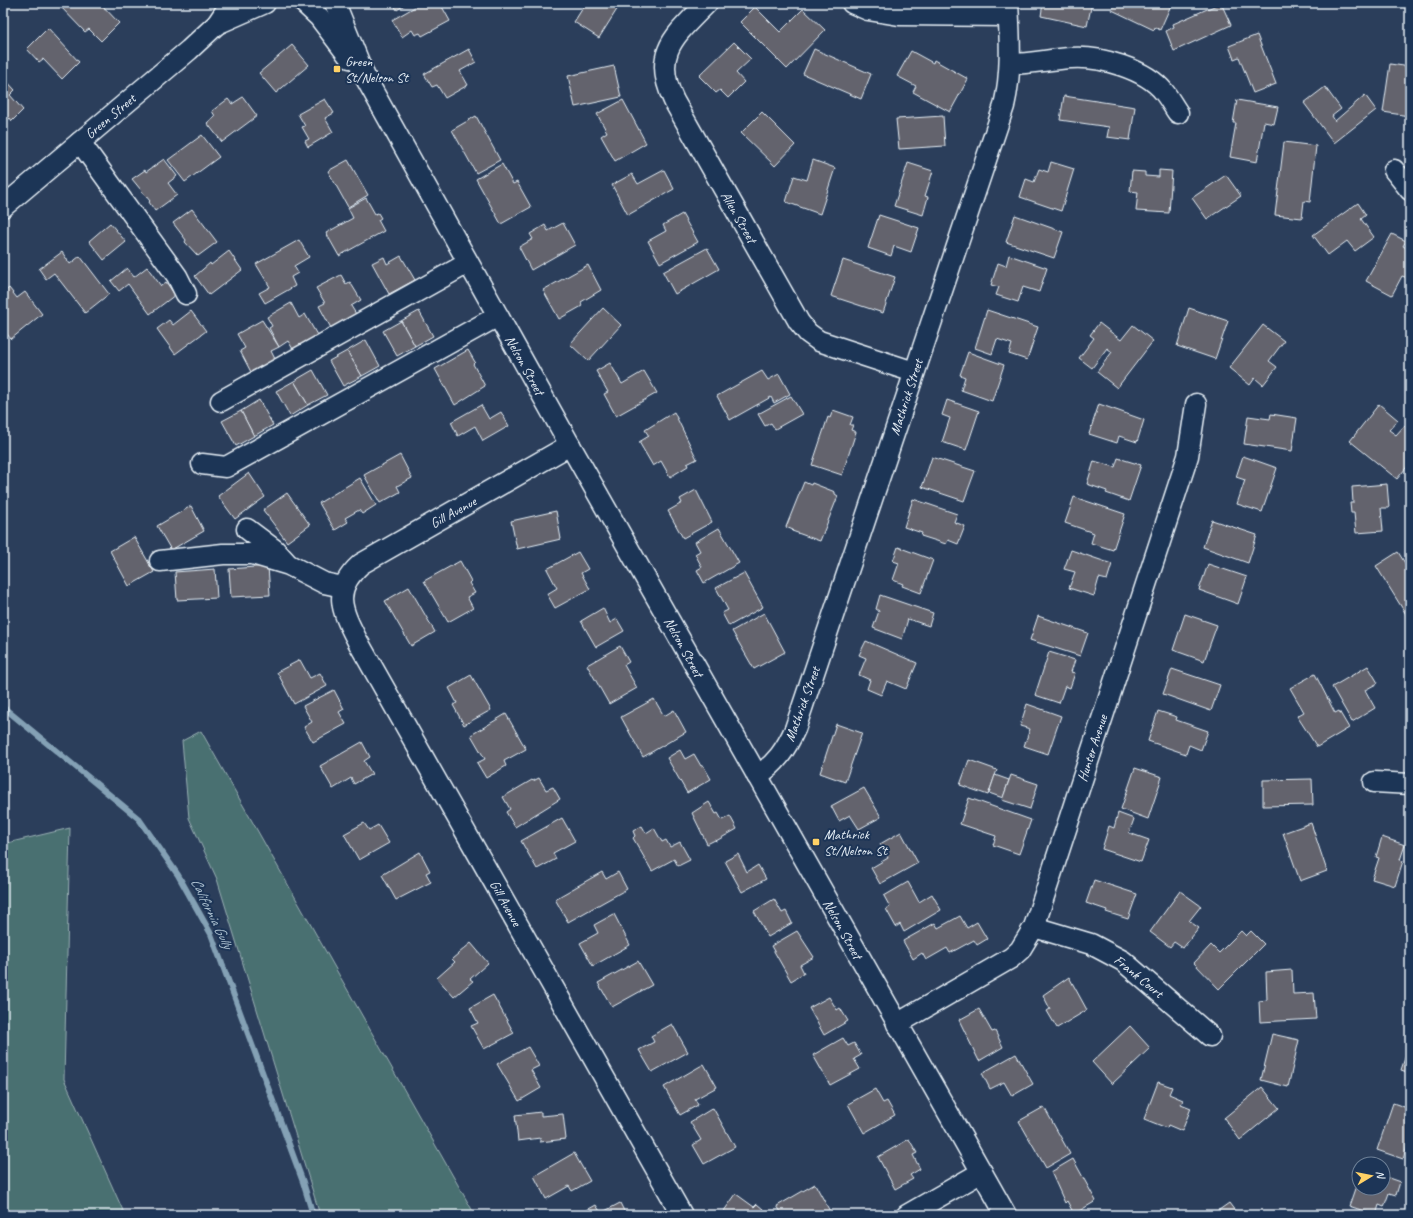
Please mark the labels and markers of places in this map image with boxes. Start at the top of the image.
place label: Green St/Nelson St [345,53,409,86]
marker: Green St/Nelson St [332,64,342,74]
place label: Mathrick St/Nelson St [824,826,888,859]
marker: Mathrick St/Nelson St [811,837,821,847]

